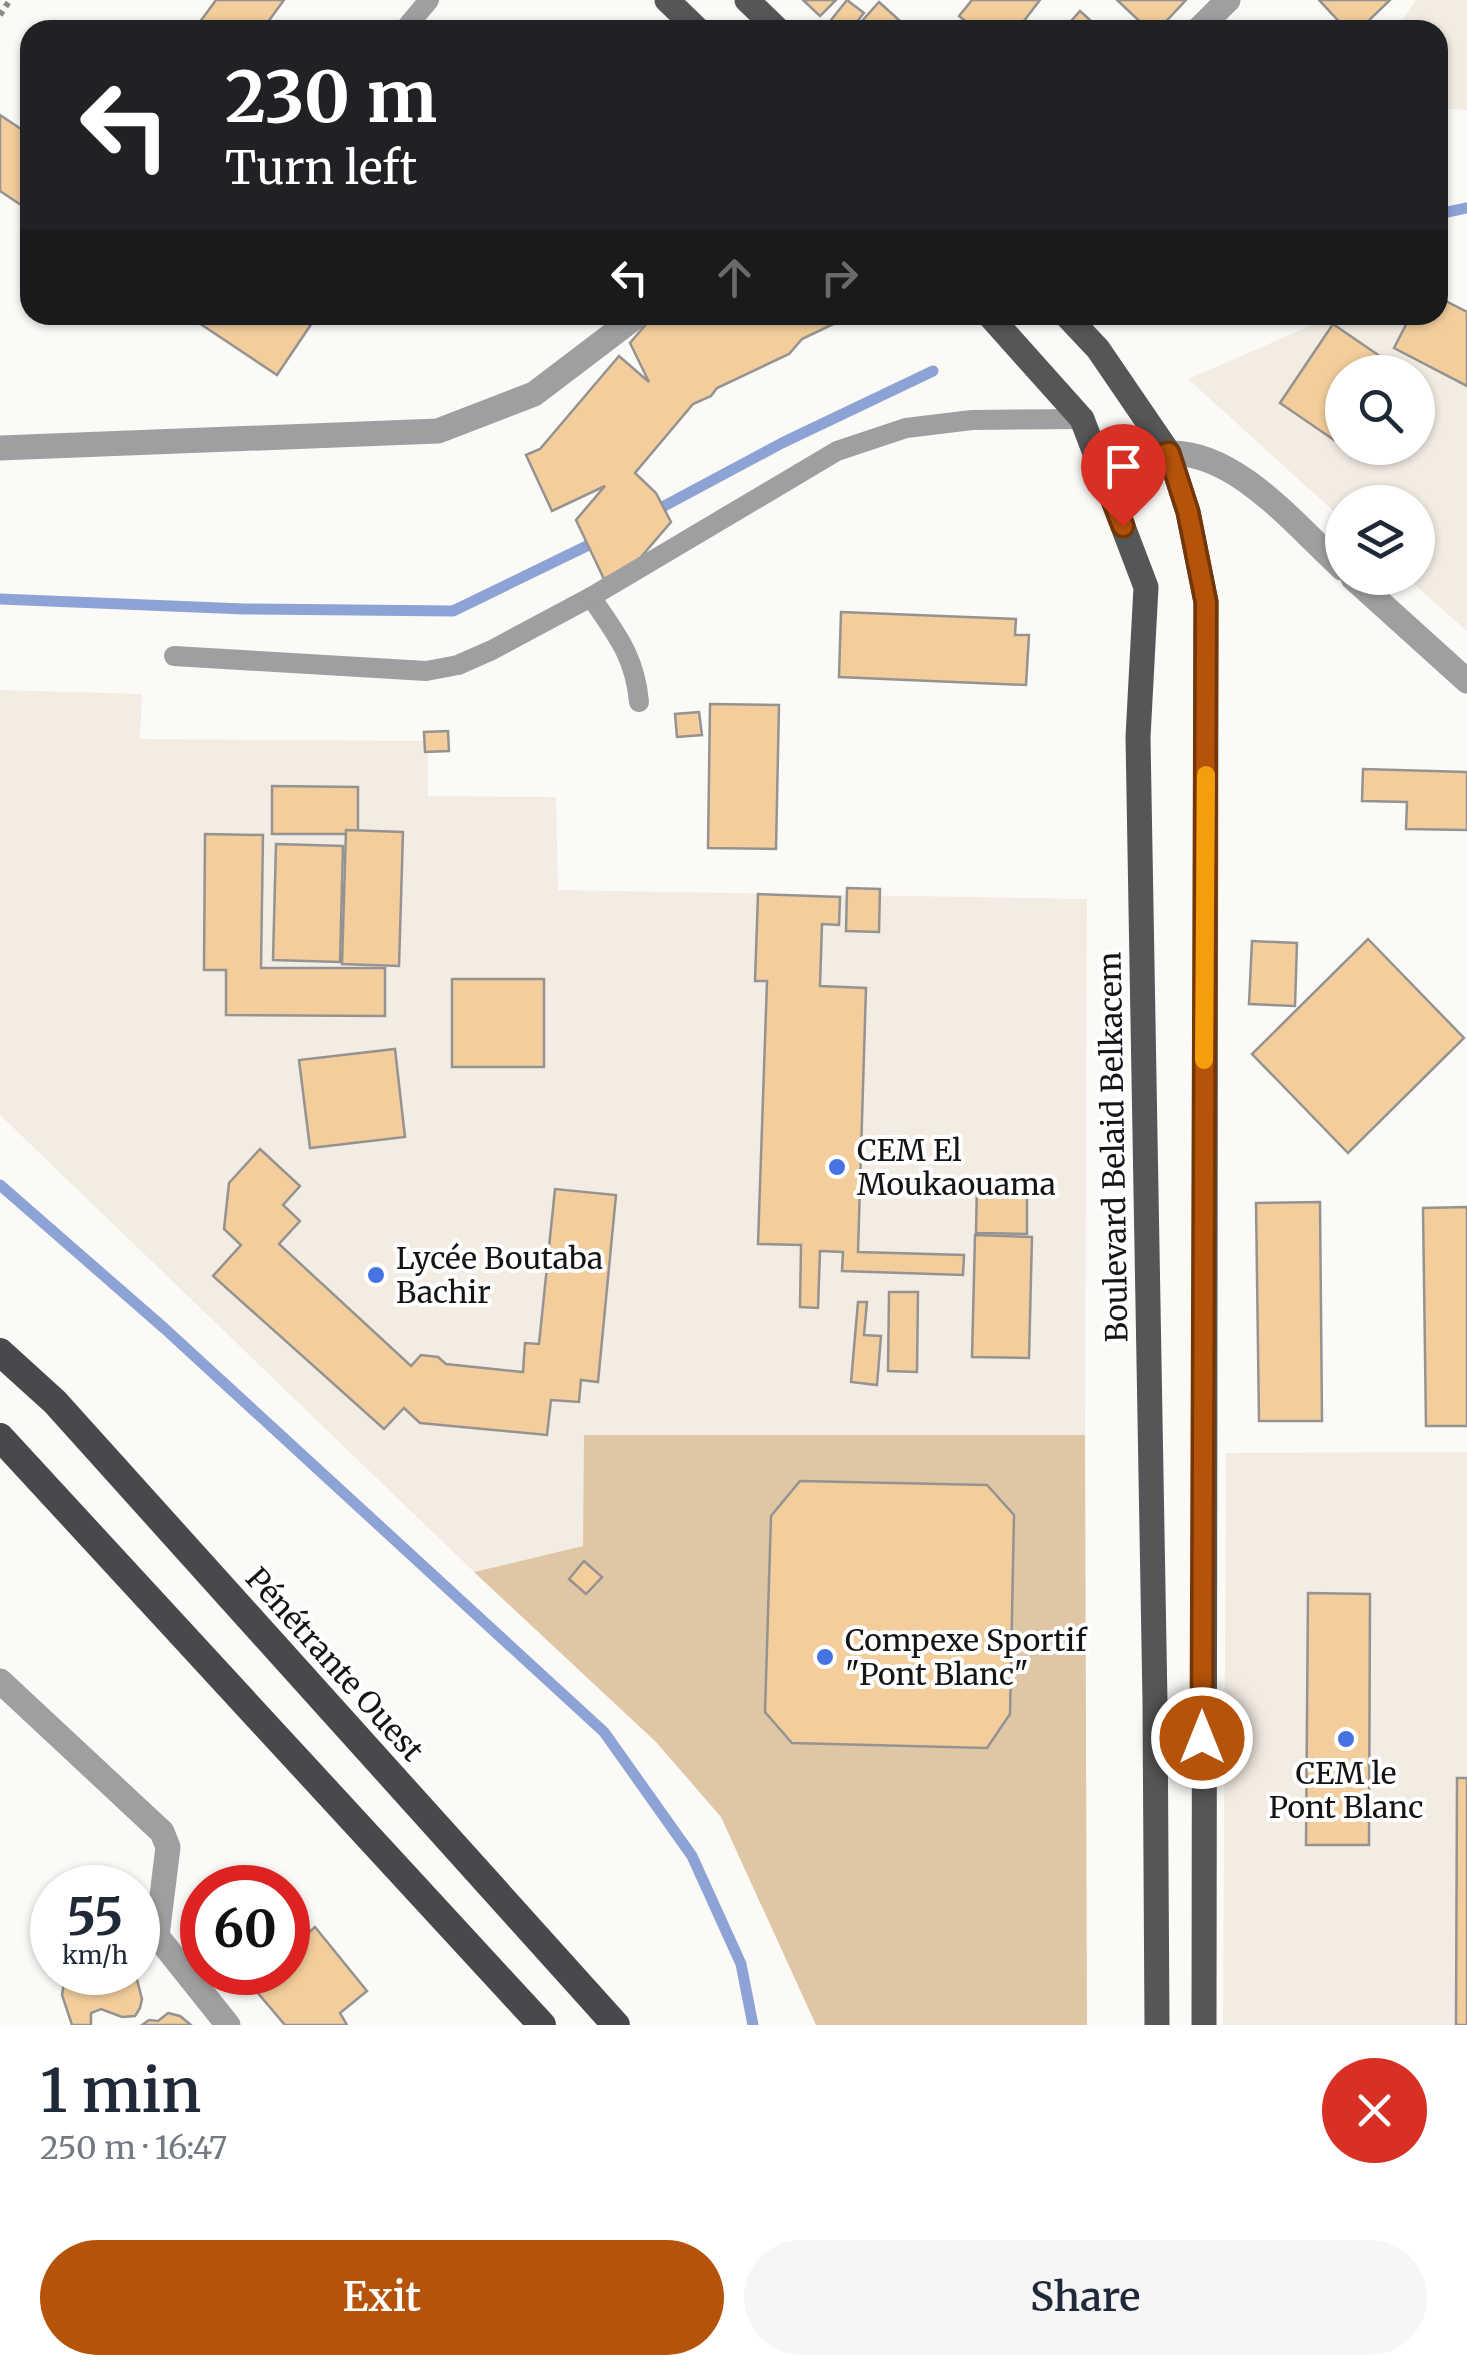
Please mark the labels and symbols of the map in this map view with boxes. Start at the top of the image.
pin [1081,424,1166,527]
street label: Boulevard Belaid Belkacem [1091,951,1135,1343]
place label: CEM El Moukaouama [857,1131,1056,1203]
marker: CEM El Moukaouama [826,1156,848,1178]
place label: Lycée Boutaba Bachir [396,1239,603,1311]
marker: Lycée Boutaba Bachir [365,1264,387,1286]
street label: Pénétrante Ouest [238,1559,432,1769]
place label: Compexe Sportif "Pont Blanc" [845,1621,1088,1693]
marker: Compexe Sportif "Pont Blanc" [814,1646,836,1668]
position arrow [1150,1686,1254,1790]
marker: CEM le Pont Blanc [1335,1728,1357,1750]
place label: CEM le Pont Blanc [1269,1754,1423,1826]
speed limit sign: 60 [180,1865,310,1995]

